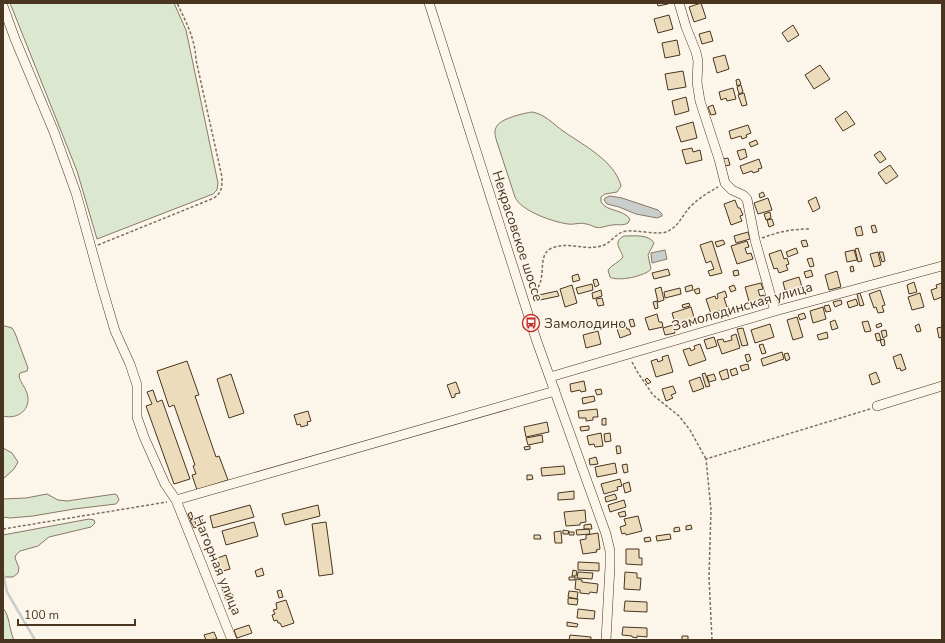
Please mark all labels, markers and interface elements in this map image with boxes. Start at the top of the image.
street label: Некрасовское шоссе [487,168,548,304]
street label: Замолодинская улица [669,277,815,336]
bus stop icon: Замолодино [521,313,541,333]
place label: Замолодино [544,314,626,333]
street label: Нагорная улица [189,512,246,618]
scale bar [18,601,135,627]
text: 100 m [24,607,59,623]

